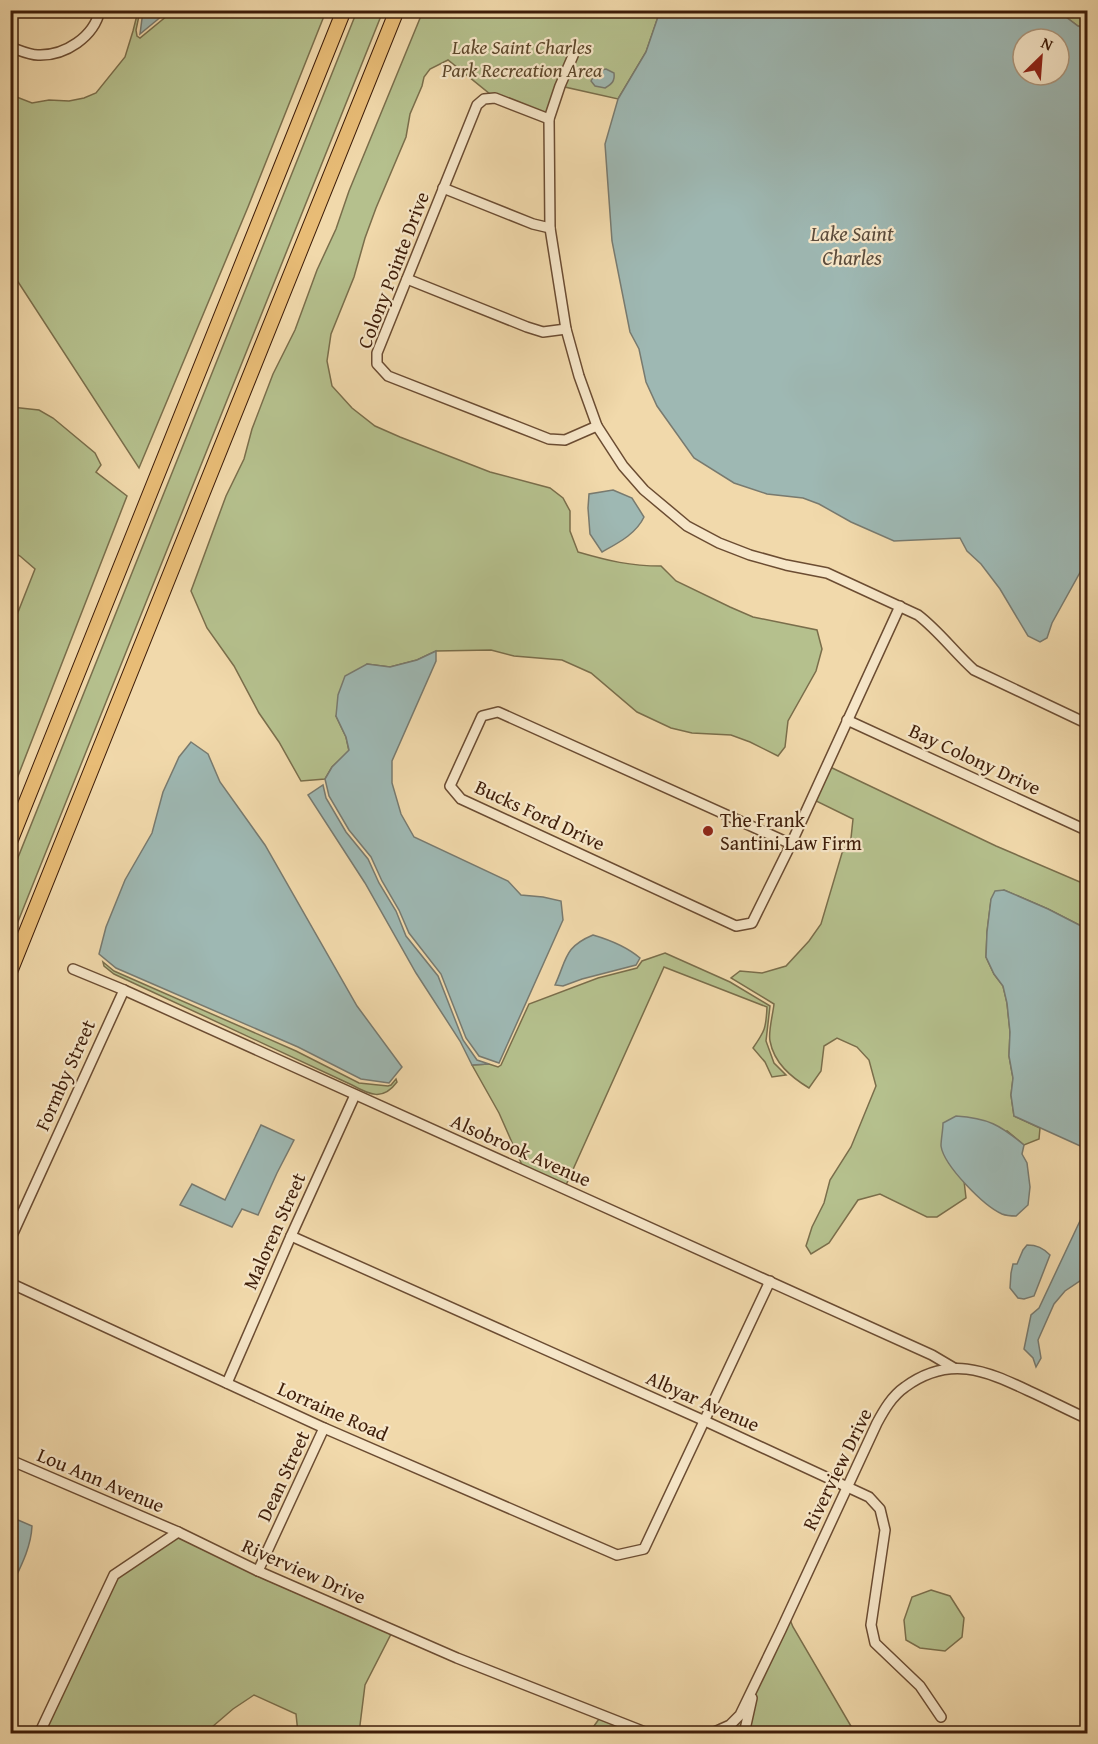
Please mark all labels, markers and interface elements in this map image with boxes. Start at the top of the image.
north arrow [1011,27,1071,87]
text: N [1037,30,1058,57]
park label: Lake Saint Charles Park Recreation Area [441,32,603,84]
street label: Colony Pointe Drive [349,187,436,353]
water label: Lake Saint Charles [809,218,894,273]
street label: Bay Colony Drive [904,715,1046,802]
street label: Bucks Ford Drive [470,772,610,857]
place label: The Frank Santini Law Firm [720,805,862,857]
marker: The Frank Santini Law Firm [701,824,715,838]
street label: Formby Street [27,1015,102,1135]
street label: Alsobrook Avenue [447,1106,596,1193]
street label: Maloren Street [235,1168,312,1294]
street label: Albyar Avenue [642,1363,765,1438]
street label: Lorraine Road [273,1373,393,1448]
street label: Riverview Drive [794,1403,879,1535]
street label: Dean Street [249,1426,316,1526]
street label: Lou Ann Avenue [33,1440,169,1519]
street label: Riverview Drive [238,1530,371,1611]

